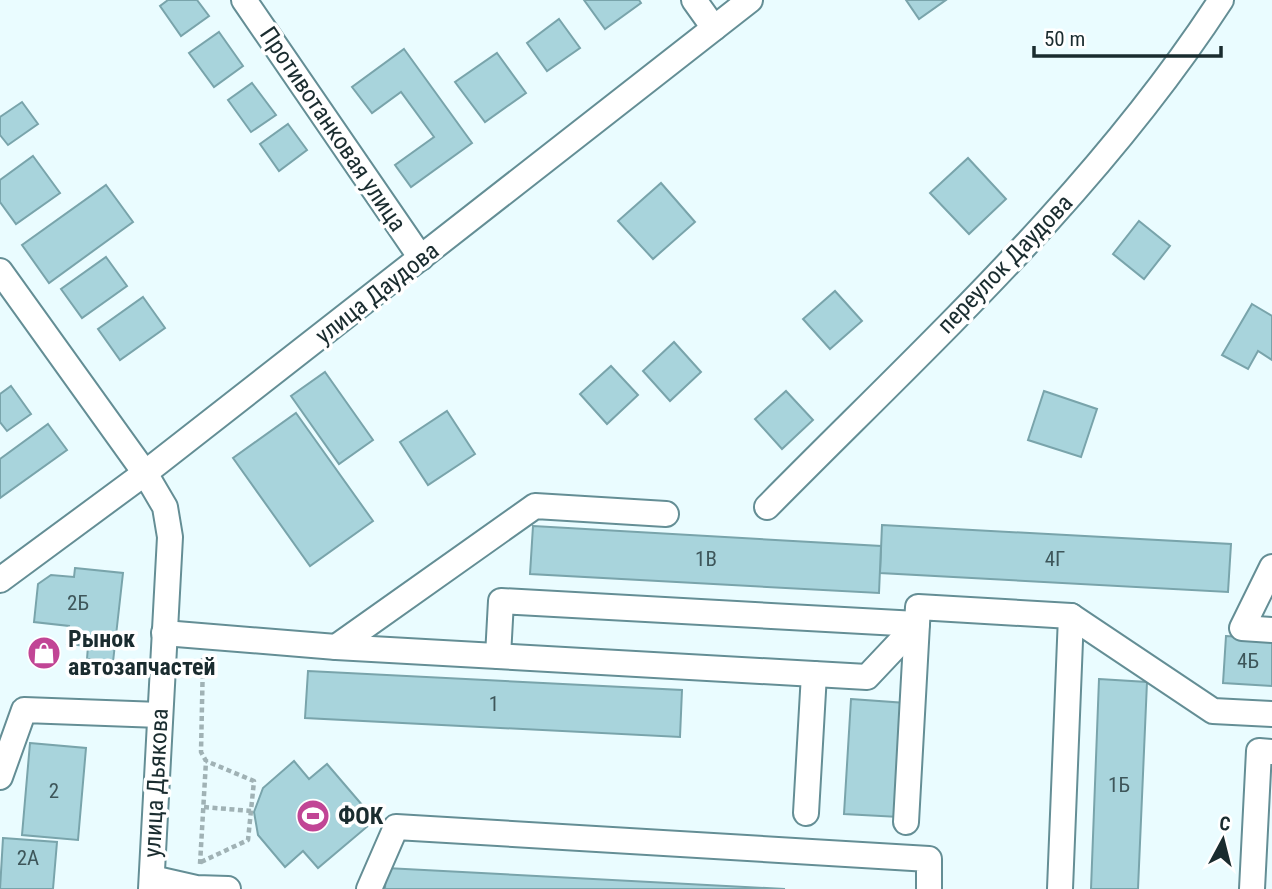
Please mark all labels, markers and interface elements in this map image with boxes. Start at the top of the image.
scale bar [1034,14,1221,58]
street label: Противотанковая улица [254,21,412,237]
text: 50 m [1044,27,1085,51]
street label: переулок Даудова [932,189,1078,339]
street label: улица Даудова [310,236,444,350]
house number: 1В [695,547,717,571]
house number: 4Г [1045,547,1065,571]
house number: 2Б [67,591,89,615]
place label: Рынок автозапчастей [68,625,216,681]
shop icon: Рынок автозапчастей [25,634,63,672]
house number: 4Б [1237,649,1259,673]
house number: 1 [489,692,499,716]
street label: улица Дьякова [138,708,174,858]
house number: 1Б [1108,773,1130,797]
house number: 2 [49,779,59,803]
sports icon: ФОК [294,797,332,835]
place label: ФОК [338,802,384,830]
north arrow [1188,805,1258,875]
text: С [1218,812,1232,836]
house number: 2А [17,846,39,870]

